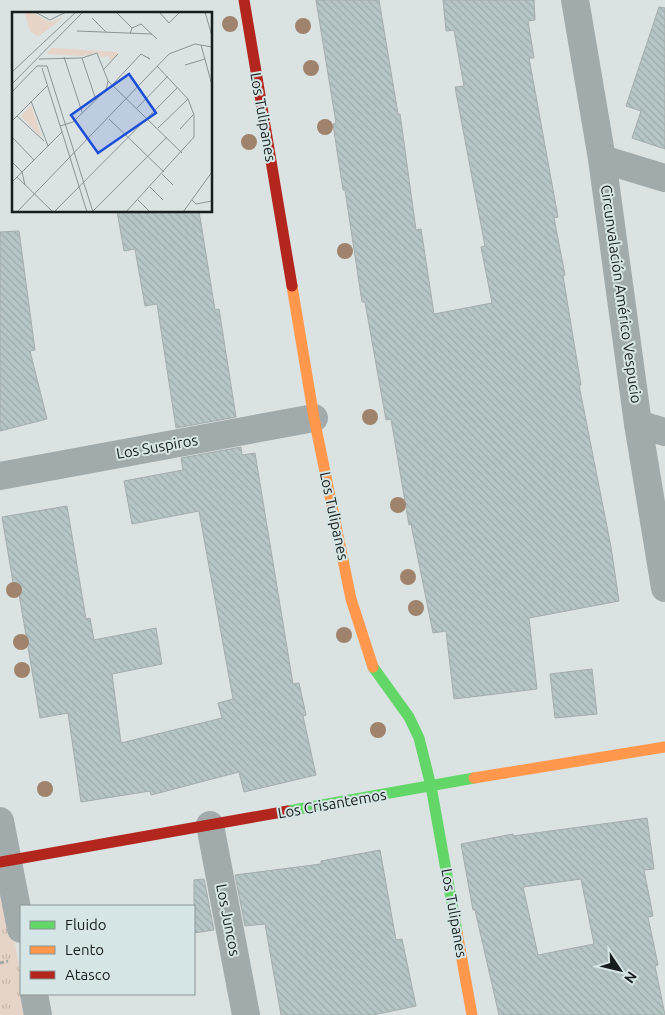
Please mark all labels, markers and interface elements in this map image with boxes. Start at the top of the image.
inset map [12,12,212,212]
street label: Los Tulipanes [247,71,280,163]
street label: Circunvalación Américo Vespucio [598,184,645,404]
street label: Los Suspiros [115,431,199,462]
street label: Los Tulipanes [317,470,352,562]
street label: Los Crisantemos [276,786,388,821]
street label: Los Tulipanes [438,867,471,959]
street label: Los Juncos [213,882,244,957]
legend [20,905,195,995]
text: Fluido [65,916,107,933]
text: Lento [65,941,104,958]
north arrow [595,945,645,995]
text: Atasco [65,966,111,983]
text: N [621,969,640,986]

